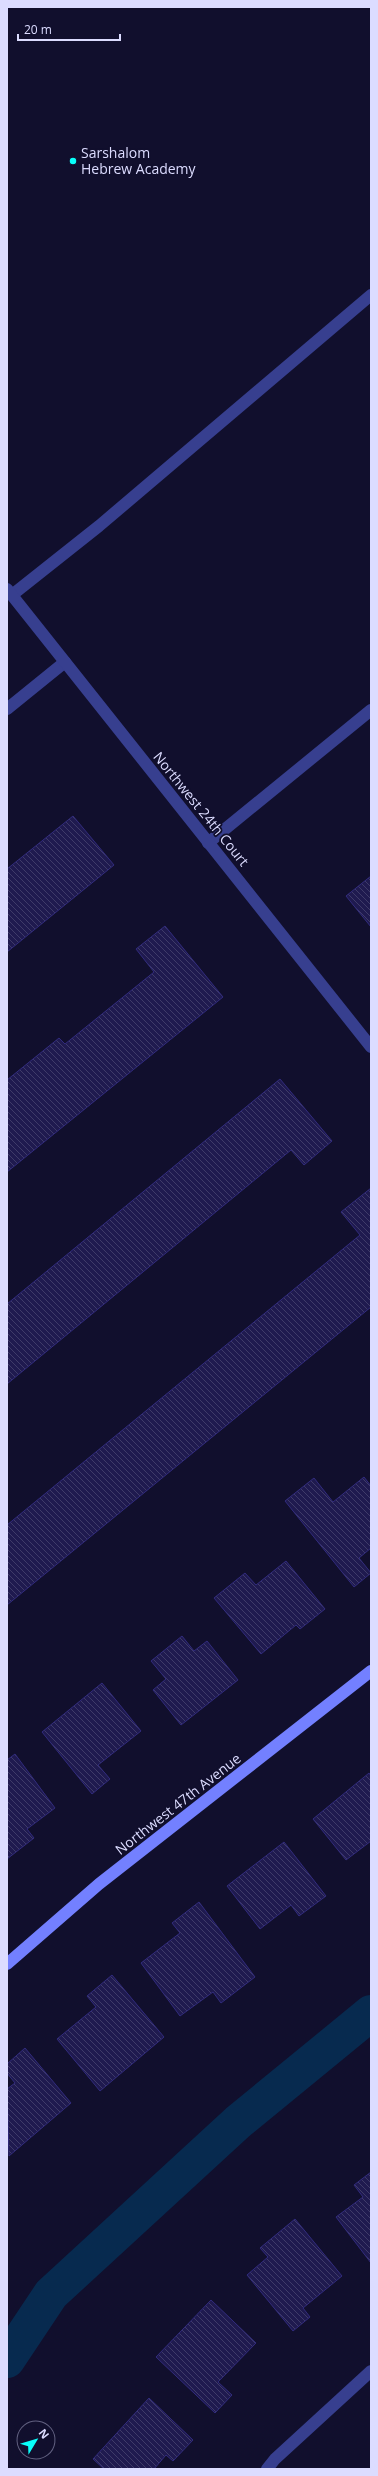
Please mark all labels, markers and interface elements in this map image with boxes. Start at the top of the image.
scale bar [18,16,120,42]
text: 20 m [24,21,52,38]
place label: Sarshalom Hebrew Academy [81,143,197,178]
marker: Sarshalom Hebrew Academy [68,156,78,166]
street label: Northwest 24th Court [149,748,253,870]
street label: Northwest 47th Avenue [111,1749,244,1859]
north arrow [16,2420,56,2460]
text: N [36,2425,53,2442]

